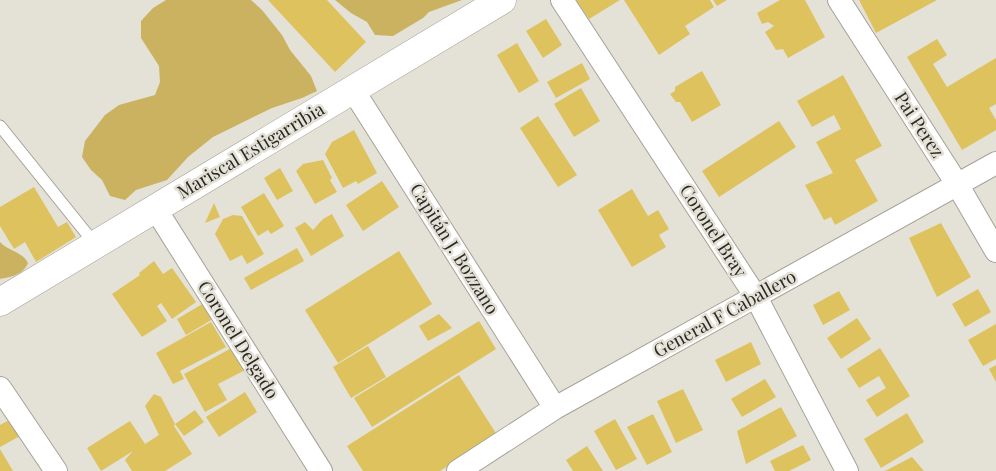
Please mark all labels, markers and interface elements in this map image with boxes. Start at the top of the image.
street label: Pai Perez [890,87,950,162]
street label: Mariscal Estigarribia [172,97,329,204]
street label: Capitán J. Bozzano [405,178,505,319]
street label: Coronel Bray [675,179,753,282]
street label: General F Caballero [649,264,800,362]
street label: Coronel Delgado [193,276,285,403]

